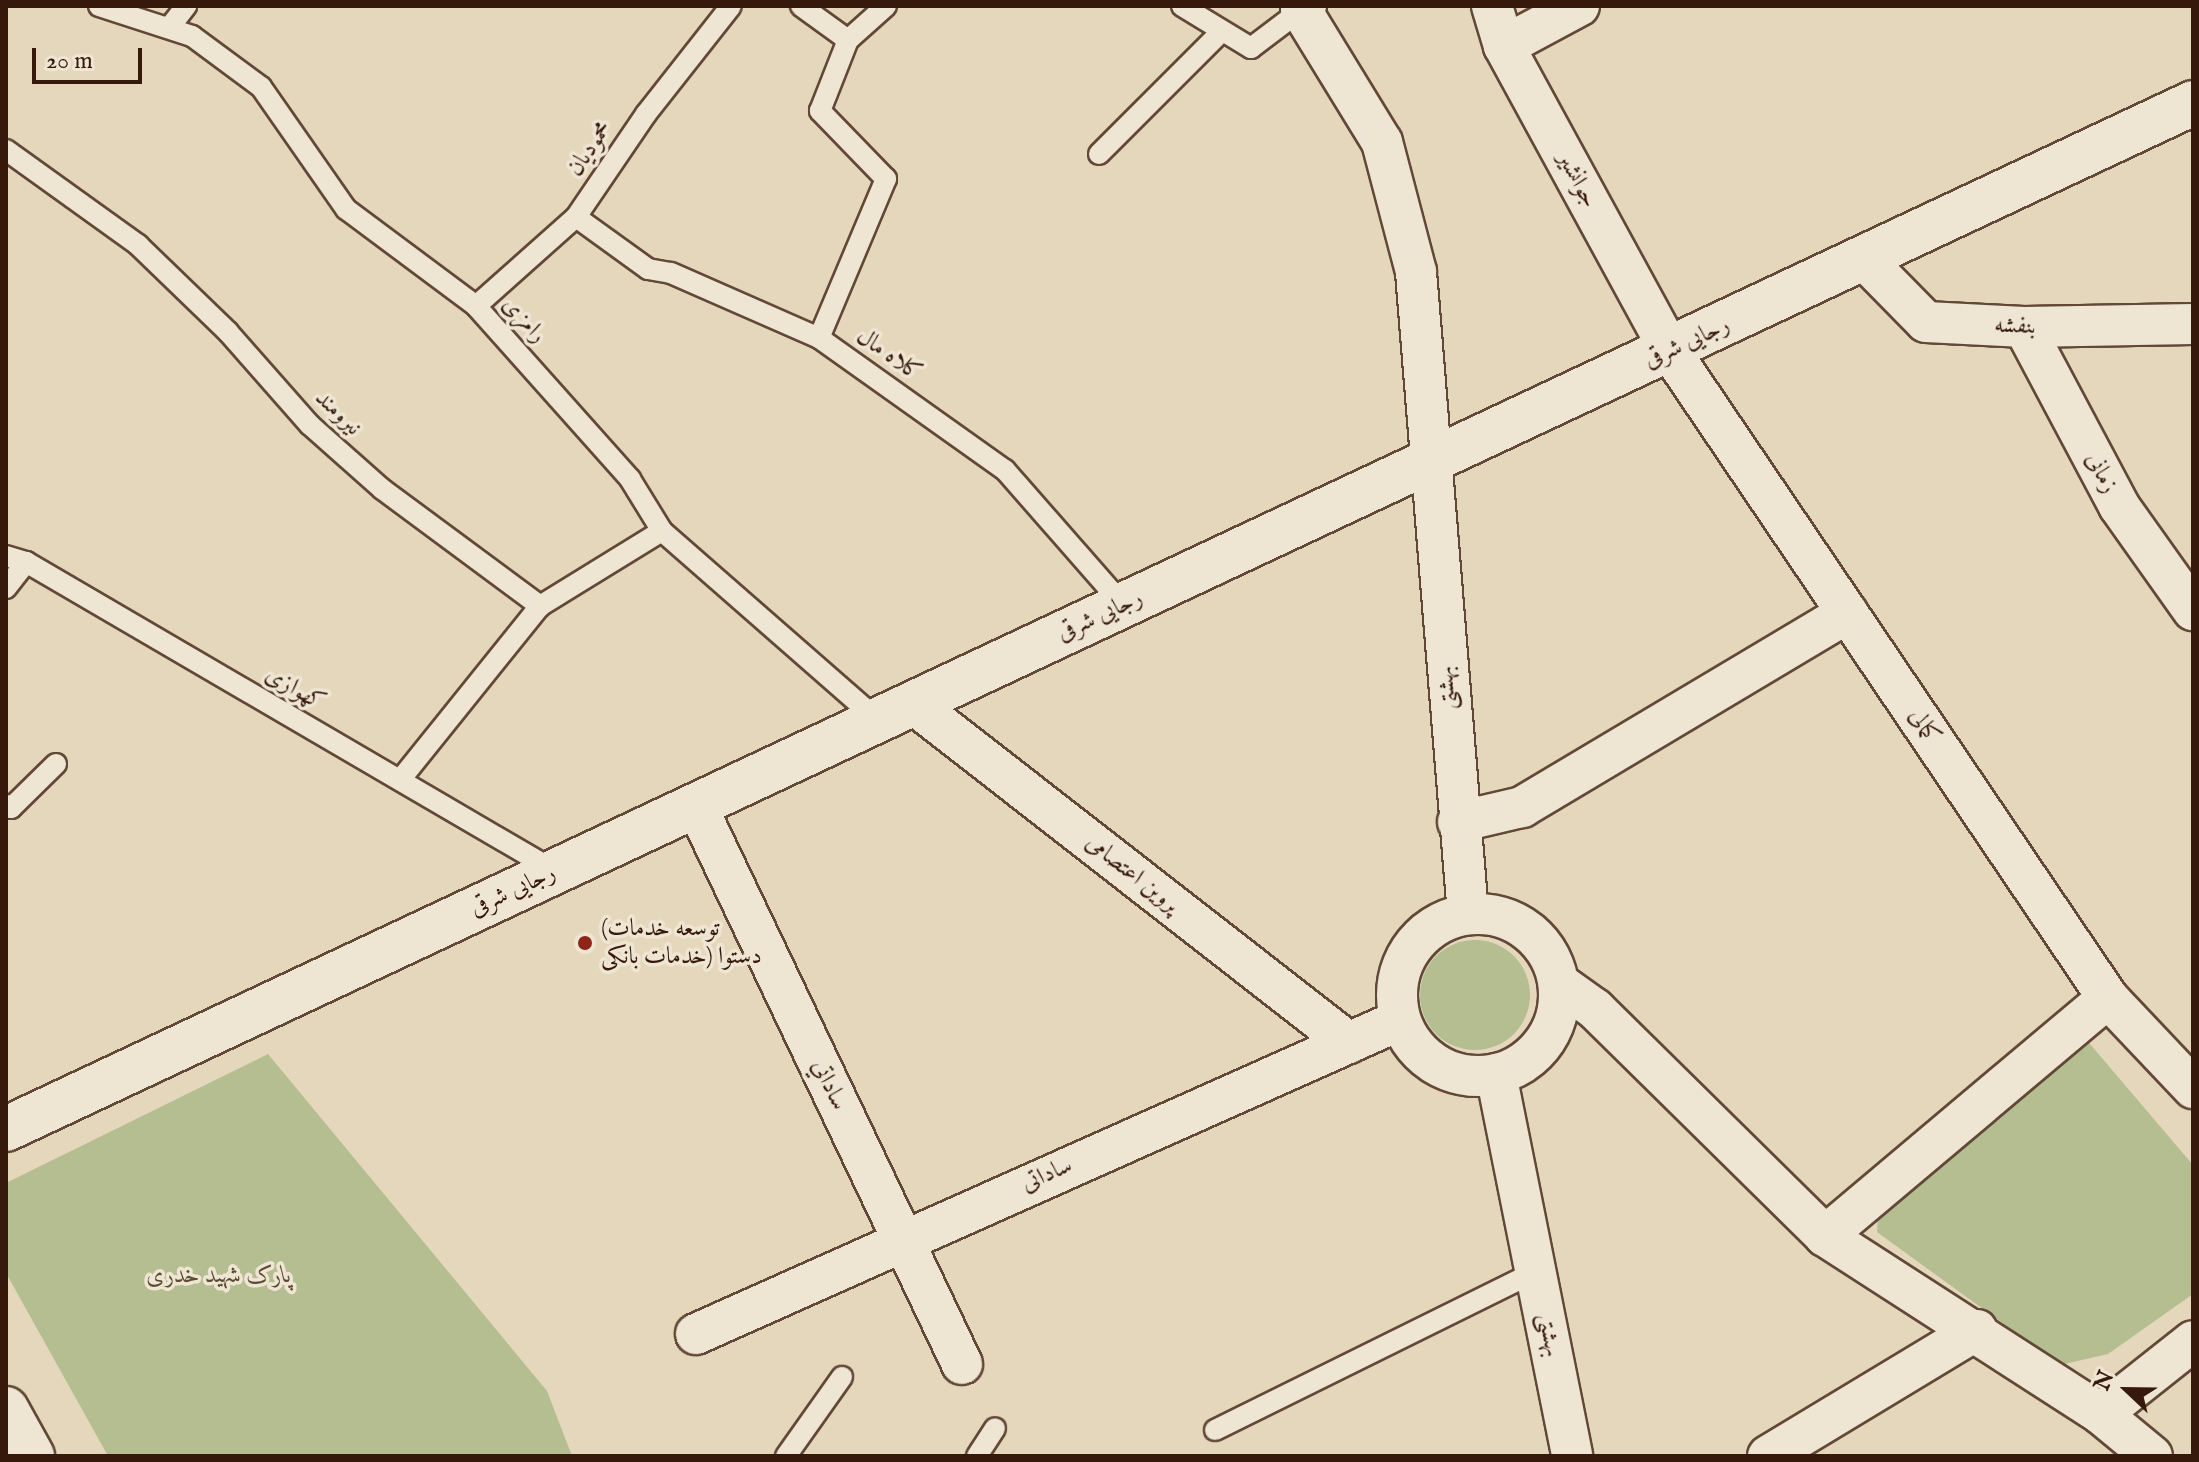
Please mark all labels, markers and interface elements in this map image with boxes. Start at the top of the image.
scale bar [36,32,146,82]
text: 20 m [46,46,93,77]
street label: محمودیان [561,116,619,182]
street label: جوانشیر [1550,147,1604,213]
street label: رامزی [496,291,552,349]
street label: رجایی شرقی [1640,311,1734,375]
street label: بنفشه [1994,311,2036,341]
street label: کلاه مال [851,322,927,388]
street label: نیرومند [309,384,367,442]
street label: زمانی [2078,448,2124,498]
street label: رجایی شرقی [1053,584,1147,648]
street label: کهوازی [260,660,330,718]
street label: بهشتی [1431,665,1463,711]
street label: کمالی [1902,703,1946,749]
street label: پروین اعتصامی [1079,828,1185,920]
street label: رجایی شرقی [466,859,560,923]
place label: (توسعه خدمات دستوا (خدمات بانکی [601,915,762,971]
marker: (توسعه خدمات دستوا (خدمات بانکی [576,934,594,952]
street label: ساداتي [804,1055,854,1115]
street label: ساداتی [1017,1151,1077,1199]
park label: پارک شهید خدری [146,1262,292,1290]
street label: بهشتی [1531,1311,1567,1359]
north arrow [2087,1350,2167,1430]
text: N [2088,1367,2121,1395]

